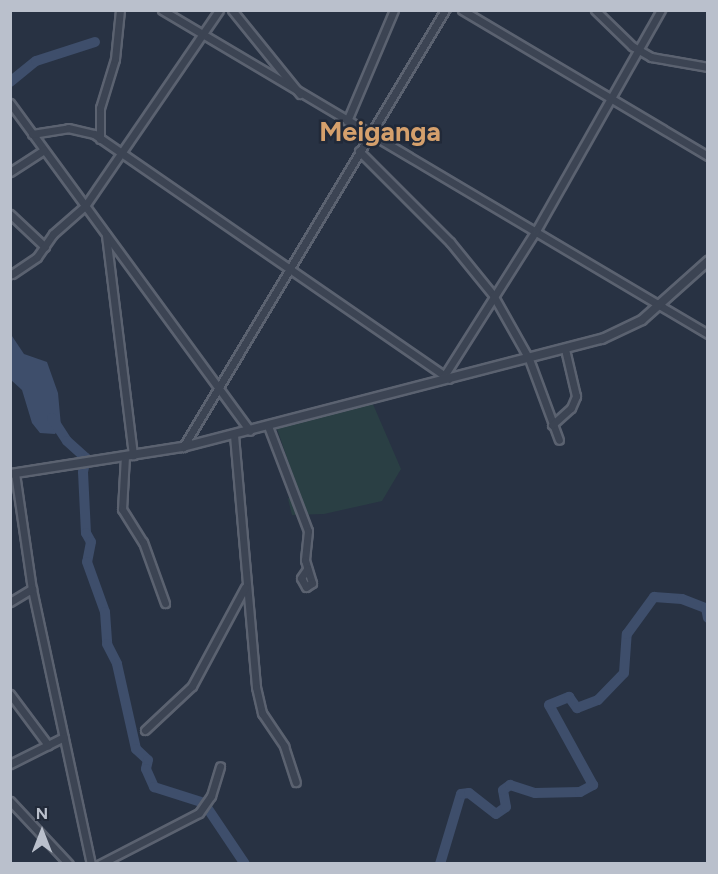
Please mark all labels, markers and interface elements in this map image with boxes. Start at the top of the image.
district label: Meiganga [319,116,441,148]
north arrow [12,802,72,862]
text: N [36,804,48,823]

